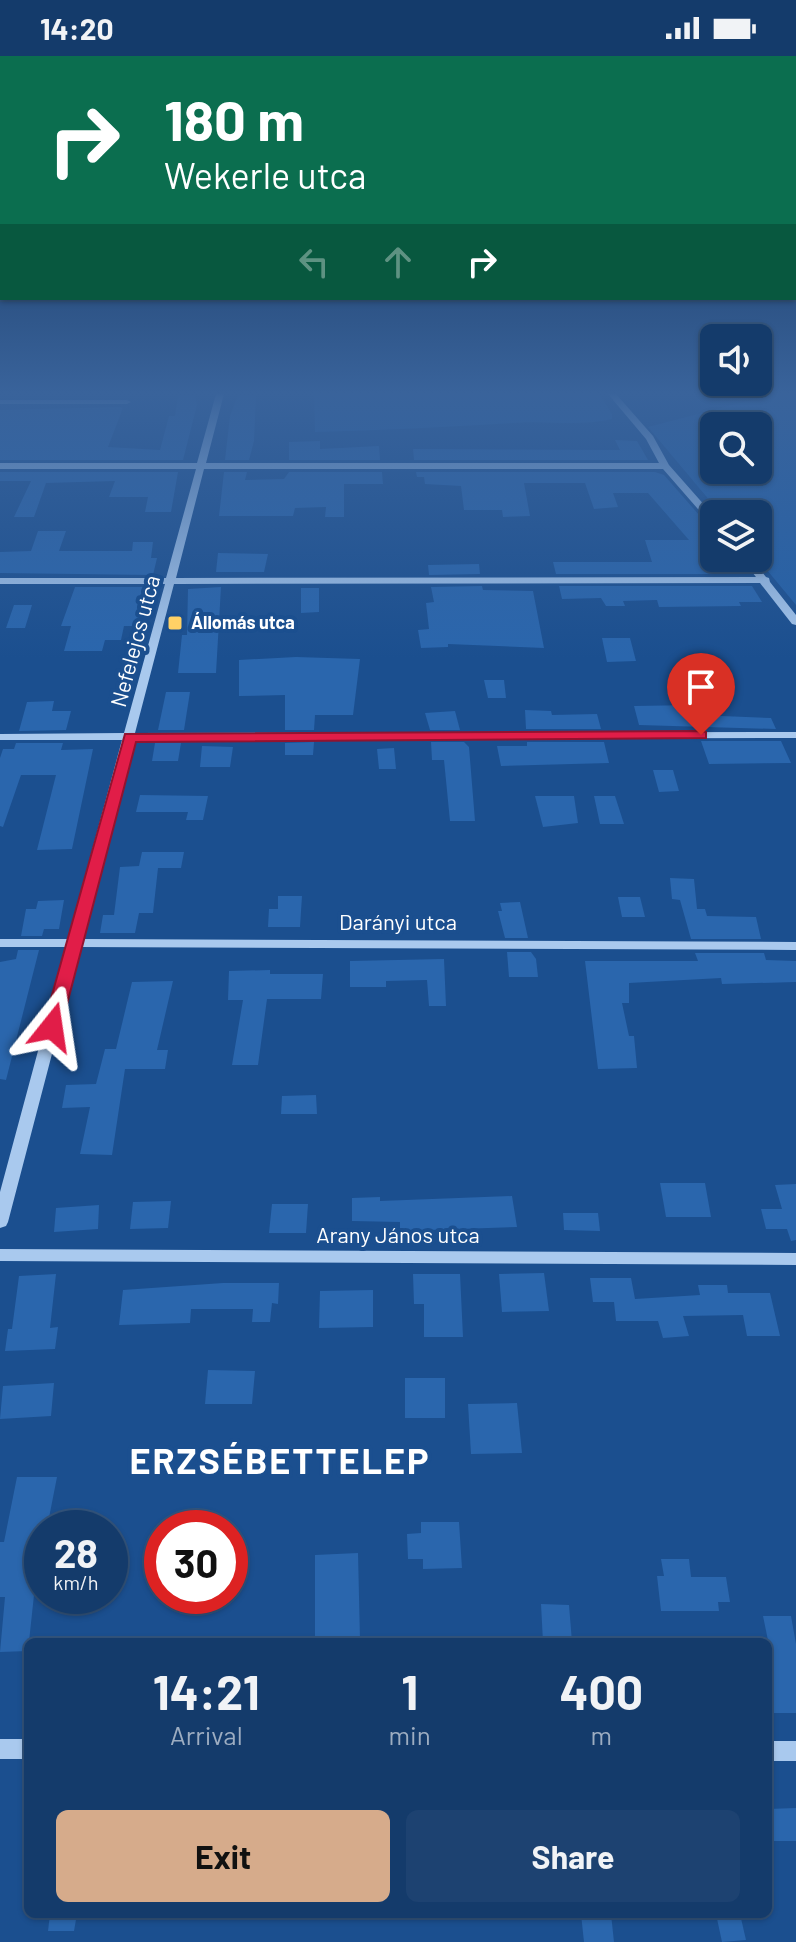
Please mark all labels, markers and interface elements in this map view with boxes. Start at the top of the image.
text: 14:20 [40,10,114,46]
text: 180 m [164,85,304,152]
icon: right [32,88,136,192]
text: Wekerle utca [164,153,366,196]
icon: left [292,240,336,284]
icon: ahead [376,240,420,284]
icon: right [460,240,504,284]
map controls [700,324,772,572]
button: sound [700,324,772,396]
button: search [700,412,772,484]
button: layers [700,500,772,572]
street label: Nefelejcs utca [104,572,164,710]
place label: Állomás utca [191,611,295,633]
marker: Állomás utca [166,614,184,632]
pin [667,653,735,735]
icon: arrive [679,665,723,709]
street label: Darányi utca [339,908,457,934]
position arrow [10,985,94,1069]
street label: Arany János utca [316,1221,480,1247]
district label: ERZSÉBETTELEP [129,1438,431,1481]
speed limit sign: 30 [144,1510,248,1614]
text: 28 [54,1528,98,1576]
text: km/h [53,1570,99,1594]
text: 14:21 [153,1662,260,1720]
text: 1 [401,1662,418,1720]
text: 400 [559,1662,643,1720]
text: Arrival [170,1719,243,1750]
text: min [389,1719,431,1750]
text: m [591,1719,612,1750]
button: Exit [56,1810,390,1902]
button: Share [406,1810,740,1902]

